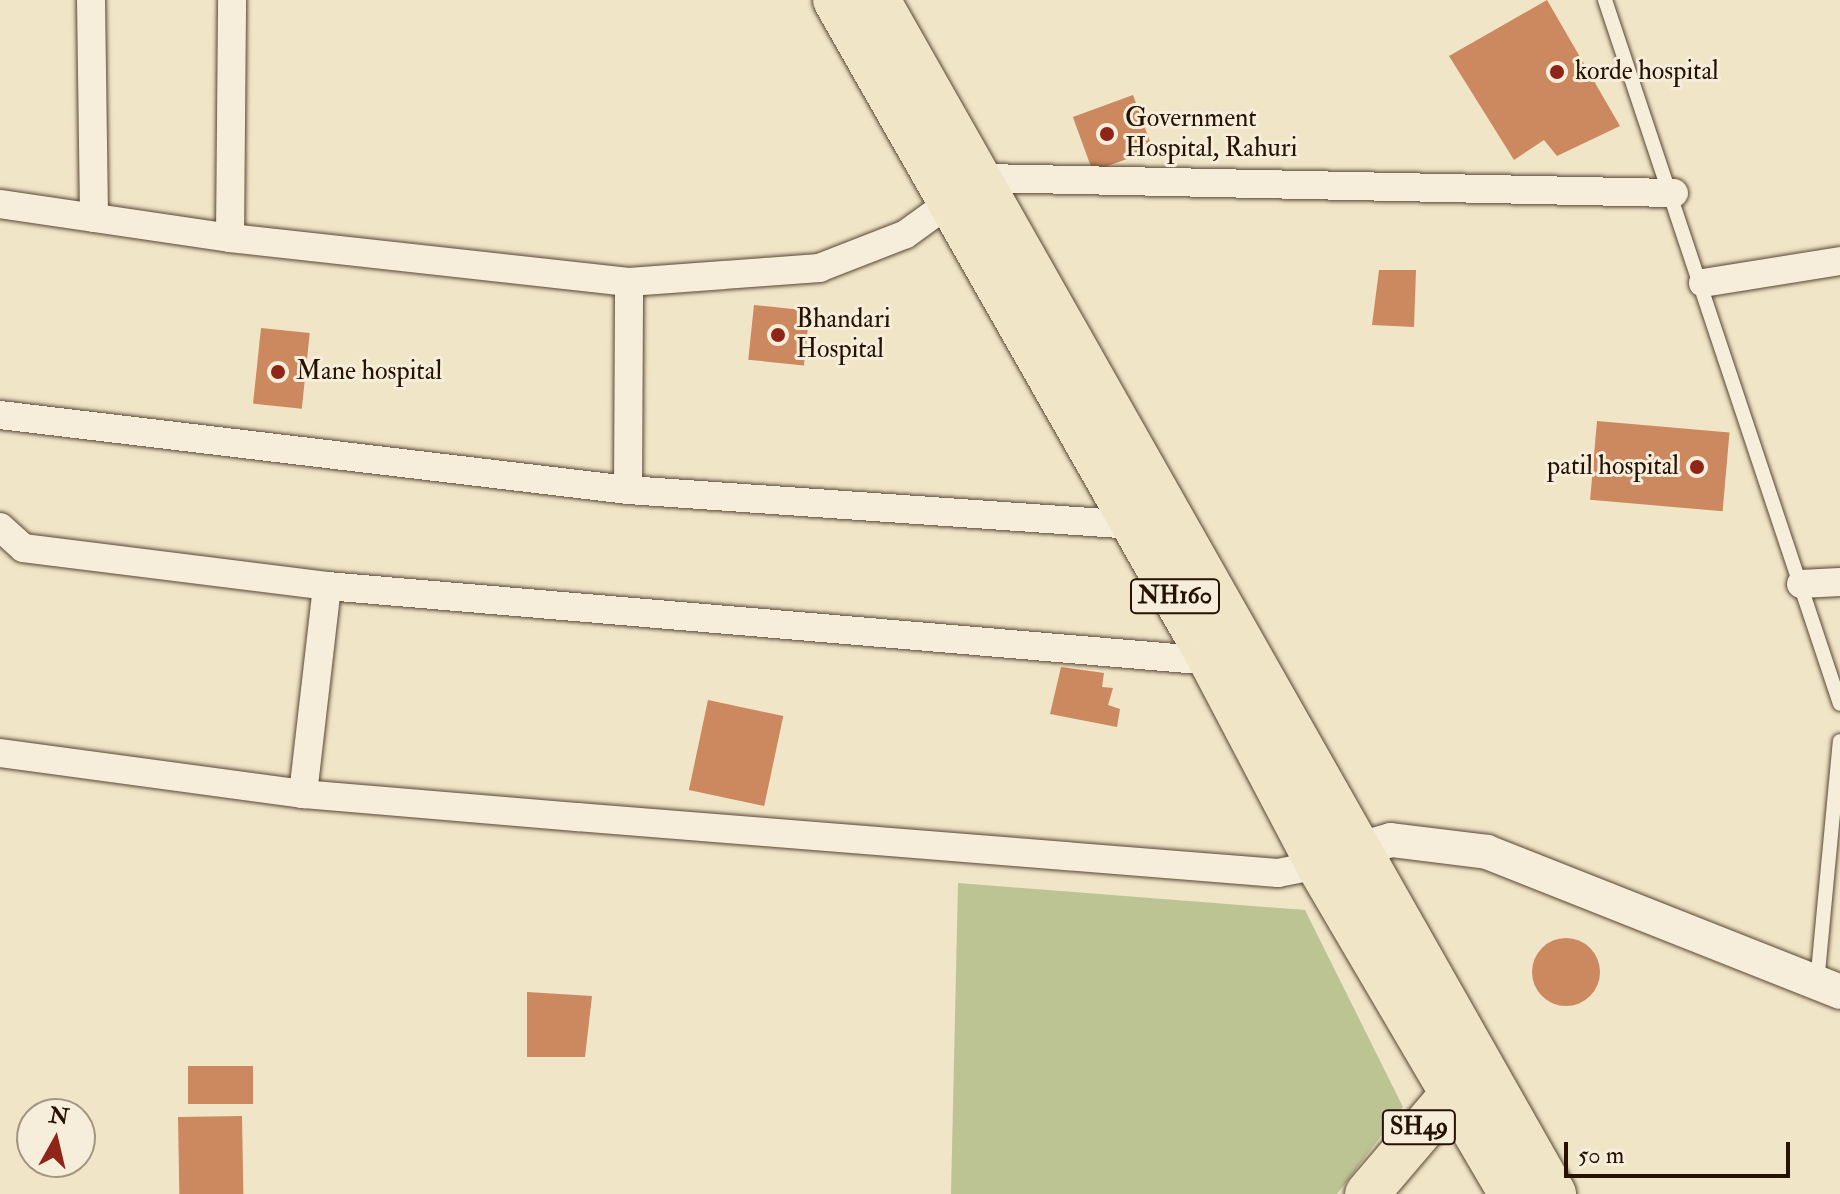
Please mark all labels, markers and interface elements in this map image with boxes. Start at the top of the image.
place label: korde hospital [1575,56,1719,88]
marker: korde hospital [1546,61,1568,83]
place label: Government Hospital, Rahuri [1125,103,1297,164]
marker: Government Hospital, Rahuri [1096,123,1118,145]
place label: Bhandari Hospital [796,304,891,366]
marker: Bhandari Hospital [767,324,789,346]
place label: Mane hospital [296,356,442,388]
marker: Mane hospital [267,361,289,383]
place label: patil hospital [1547,451,1679,483]
marker: patil hospital [1686,456,1708,478]
road number: NH160 [1129,576,1221,616]
north arrow [16,1098,96,1178]
text: N [47,1101,71,1131]
road number: SH49 [1381,1107,1457,1147]
scale bar [1568,1126,1794,1176]
text: 50 m [1578,1140,1624,1171]

